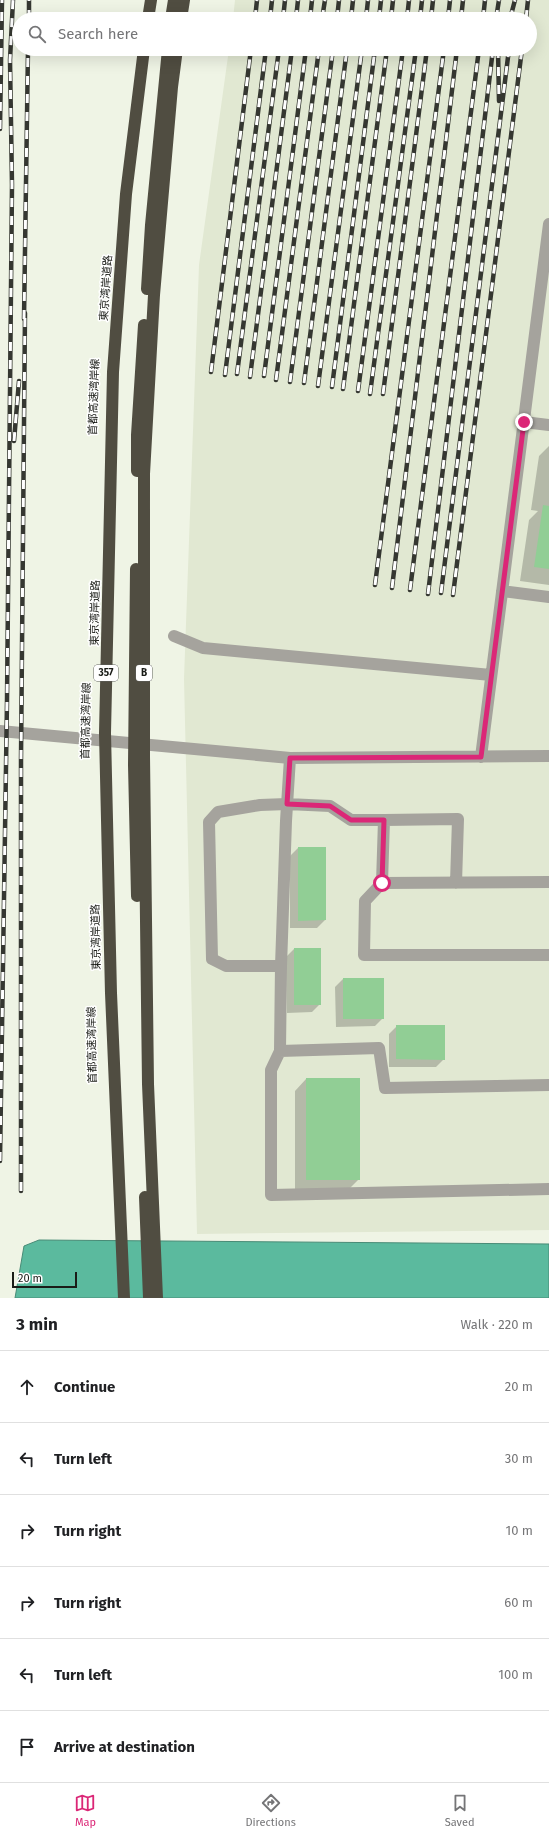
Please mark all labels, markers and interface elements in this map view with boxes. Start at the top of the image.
search box [12,12,537,56]
icon: search [26,23,48,45]
text: Search here [58,25,138,43]
street label: 東京湾岸道路 [97,255,115,321]
street label: 首都高速湾岸線 [86,358,102,436]
route end [515,413,533,431]
street label: 東京湾岸道路 [88,580,102,646]
road number: 357 [94,665,118,681]
road number: B [136,665,152,681]
street label: 首都高速湾岸線 [79,682,93,760]
route start [373,874,391,892]
street label: 東京湾岸道路 [89,904,103,970]
street label: 首都高速湾岸線 [85,1006,99,1084]
scale bar [12,1270,77,1289]
text: 20 m [18,1272,42,1285]
text: 3 min [16,1314,58,1335]
text: Walk · 220 m [461,1317,533,1332]
icon: ahead [16,1376,38,1398]
text: Continue [54,1378,115,1396]
text: 20 m [505,1379,533,1394]
icon: left [16,1448,38,1470]
text: Turn left [54,1450,112,1468]
text: 30 m [505,1451,533,1466]
icon: right [16,1520,38,1542]
text: Turn right [54,1522,121,1540]
text: 10 m [506,1523,533,1538]
icon: right [16,1592,38,1614]
text: Turn right [54,1594,121,1612]
text: 60 m [504,1595,533,1610]
icon: left [16,1664,38,1686]
text: Turn left [54,1666,112,1684]
text: 100 m [498,1667,533,1682]
icon: arrive [16,1736,38,1758]
text: Arrive at destination [54,1738,195,1756]
tab: Map [74,1792,96,1829]
tab: Directions [245,1792,296,1829]
tab: Saved [445,1792,475,1829]

